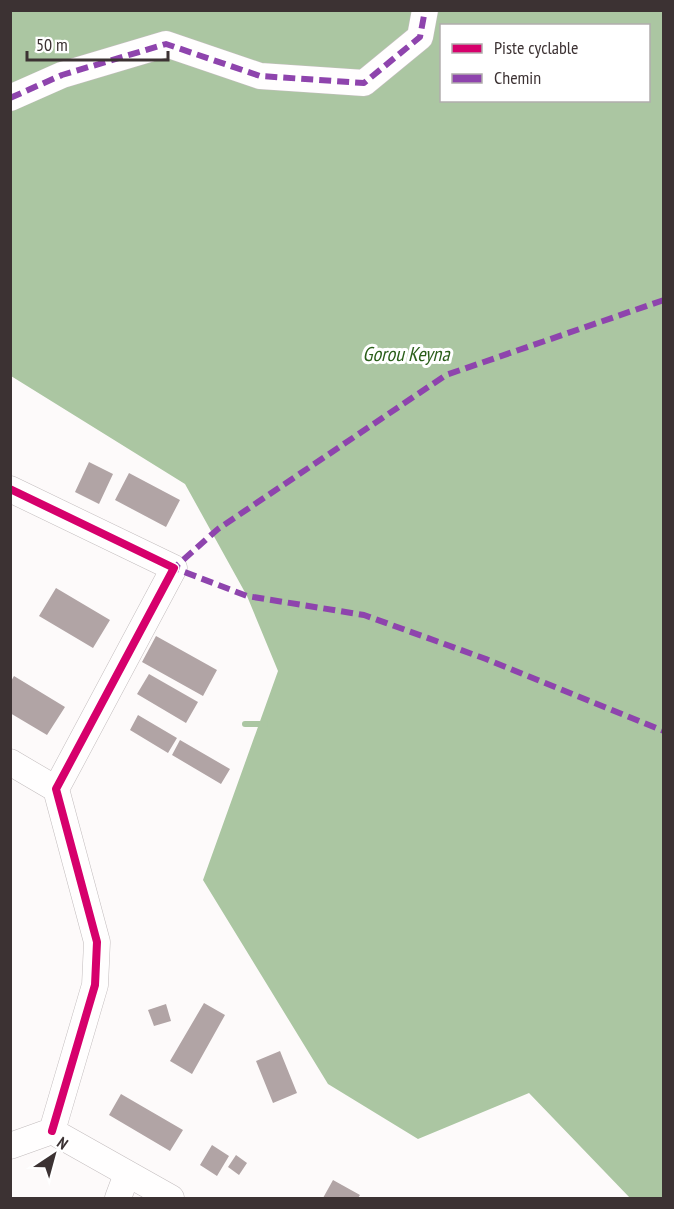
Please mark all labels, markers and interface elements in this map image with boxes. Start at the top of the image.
scale bar [27,24,168,62]
legend [440,24,650,102]
text: 50 m [36,33,68,56]
text: Piste cyclable [494,36,578,59]
text: Chemin [494,66,541,89]
water label: Gorou Keyna [363,341,450,367]
north arrow [24,1125,84,1185]
text: N [53,1132,72,1153]

